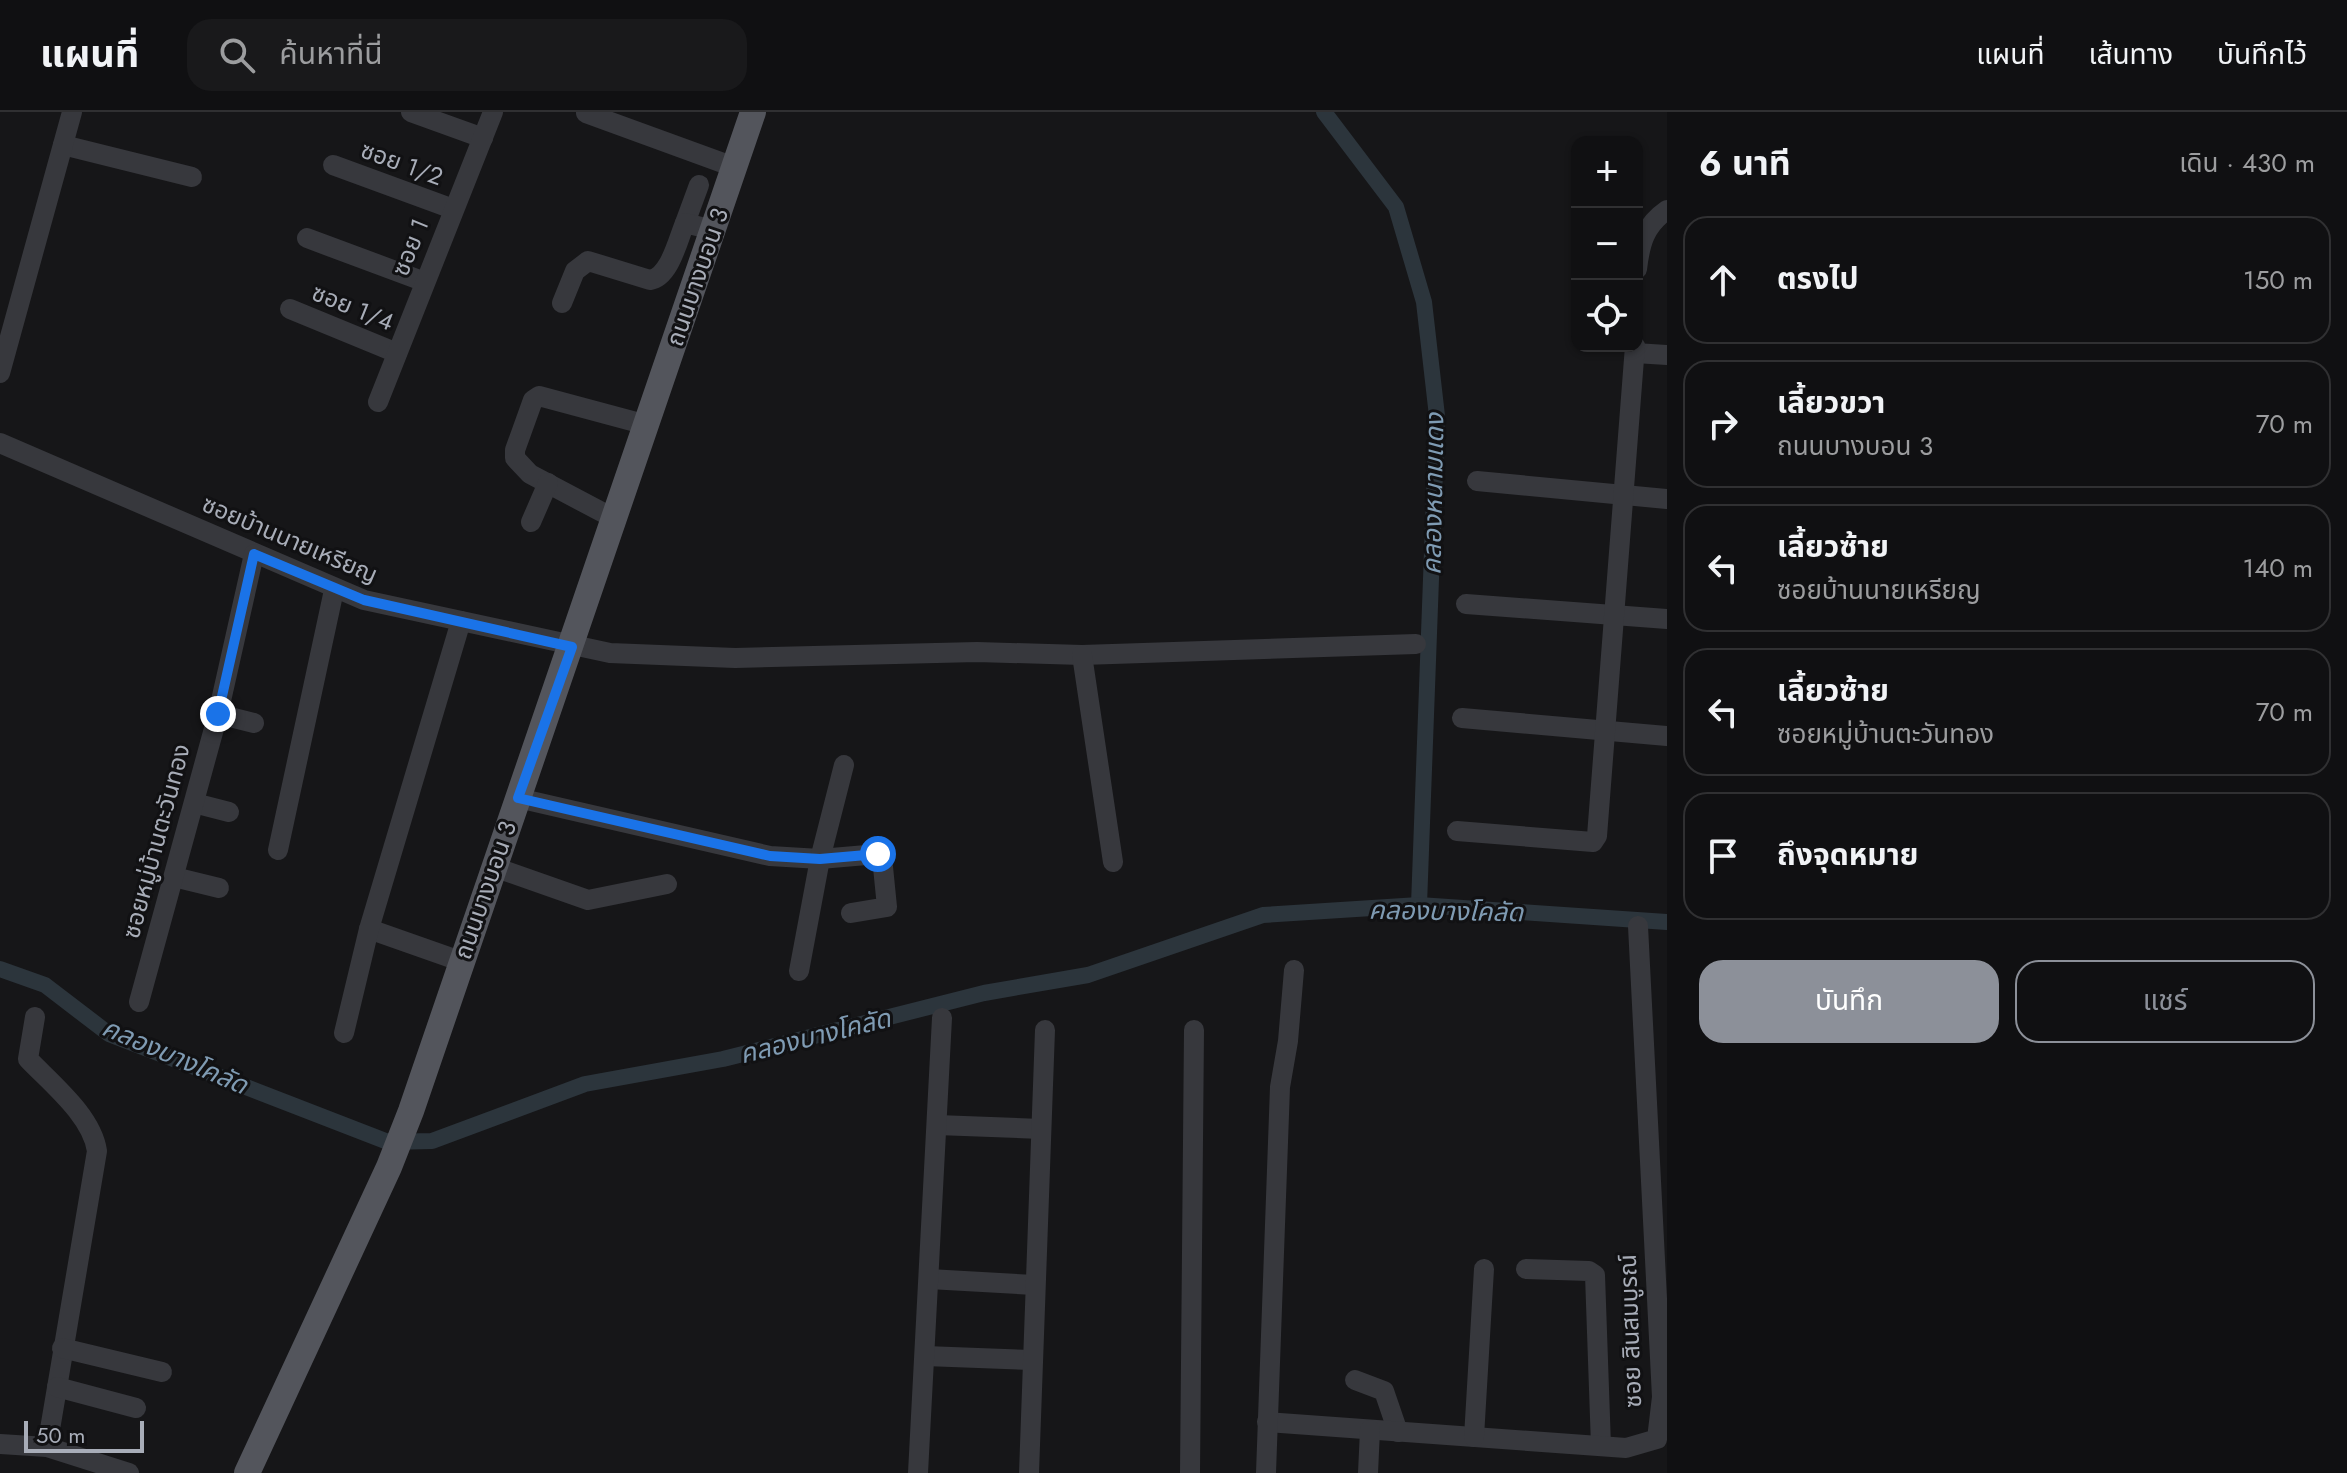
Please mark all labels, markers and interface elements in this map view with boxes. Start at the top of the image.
search box [187,19,747,91]
text: แผนที่ [40,26,139,81]
text: ค้นหาที่นี่ [279,32,383,75]
icon: search [215,33,259,77]
text: แผนที่ [1976,34,2044,75]
text: เส้นทาง [2088,34,2173,75]
text: บันทึกไว้ [2217,34,2307,75]
street label: ซอย 1/2 [356,132,448,194]
map controls [1571,136,1643,352]
button: + [1571,136,1643,208]
text: 6 นาที [1699,139,1791,188]
text: เดิน · 430 m [2179,144,2315,182]
street label: ถนนบางบอน 3 [657,203,737,351]
button: − [1571,208,1643,280]
street label: ซอย 1 [383,213,437,281]
text: ตรงไป [1777,257,1859,300]
icon: ahead [1701,258,1745,302]
text: 150 m [2243,261,2313,299]
street label: ซอย 1/4 [307,275,399,339]
button: locate [1571,280,1643,352]
text: เลี้ยวขวา [1777,381,1885,424]
icon: right [1701,402,1745,446]
text: 70 m [2256,405,2313,443]
water label: คลองหนามแดง [1413,412,1453,575]
text: ถนนบางบอน 3 [1777,427,1933,465]
street label: ซอยบ้านนายเหรียญ [197,486,383,592]
text: เลี้ยวซ้าย [1777,525,1889,568]
icon: left [1701,546,1745,590]
text: 140 m [2242,549,2313,587]
text: ซอยบ้านนายเหรียญ [1777,571,1981,609]
text: เลี้ยวซ้าย [1777,669,1889,712]
icon: left [1701,690,1745,734]
text: 70 m [2256,693,2313,731]
route end [200,696,236,732]
text: ซอยหมู่บ้านตะวันทอง [1777,715,1994,753]
street label: ซอยหมู่บ้านตะวันทอง [113,740,199,942]
street label: ถนนบางบอน 3 [445,816,525,964]
text: ถึงจุดหมาย [1777,833,1918,876]
icon: arrive [1701,834,1745,878]
route start [860,836,896,872]
water label: คลองบางโคลัด [1368,891,1525,931]
button: บันทึก [1699,960,1999,1043]
button: แชร์ [2015,960,2315,1043]
water label: คลองบางโคลัด [735,999,895,1073]
water label: คลองบางโคลัด [96,1008,254,1104]
street label: ซอย สินสมบูรณ์ [1610,1254,1650,1408]
scale bar [24,1417,144,1453]
text: 50 m [36,1419,85,1451]

